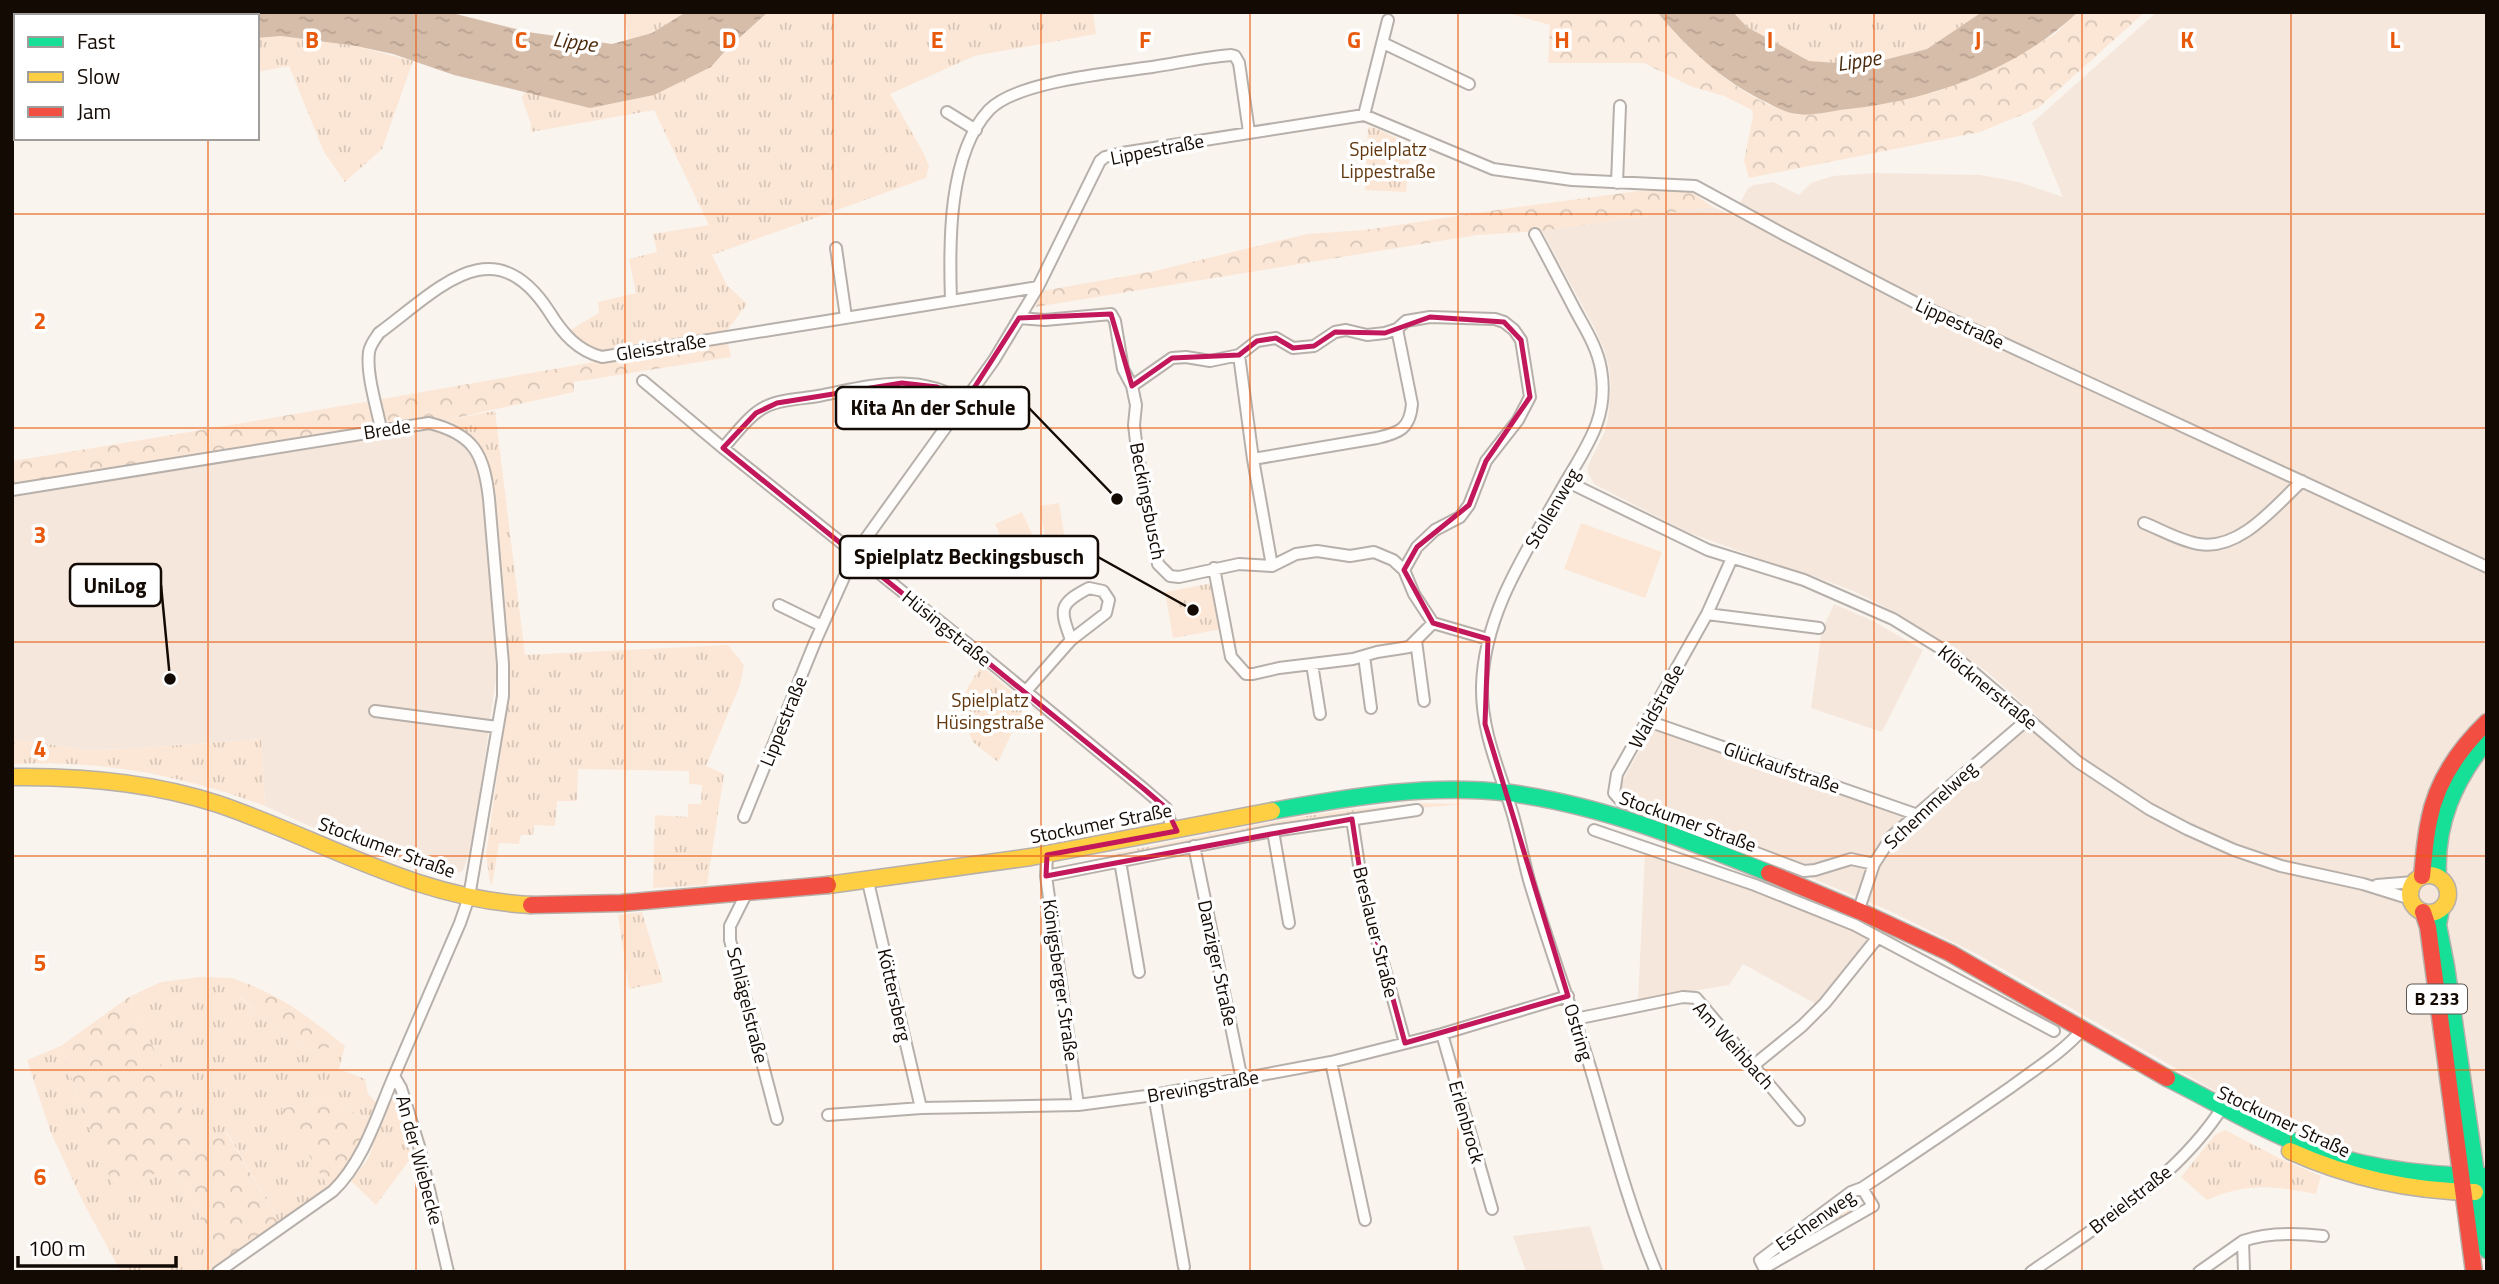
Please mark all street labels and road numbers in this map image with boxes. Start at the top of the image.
street label: Lippestraße [1108,125,1206,172]
street label: Lippestraße [1911,289,2009,356]
street label: Gleisstraße [614,325,708,368]
street label: Brede [361,410,413,447]
street label: Beckingsbusch [1123,440,1174,562]
street label: Stollenweg [1517,462,1587,554]
street label: Hüsingstraße [896,582,998,673]
street label: Klöcknerstraße [1932,637,2044,736]
street label: Waldstraße [1620,658,1691,753]
street label: Lippestraße [751,671,814,770]
street label: Glückaufstraße [1720,733,1844,800]
street label: Schemmelweg [1877,754,1983,855]
street label: Stockumer Straße [1616,782,1761,859]
street label: Stockumer Straße [1027,795,1174,850]
street label: Stockumer Straße [315,808,460,885]
street label: Breslauer Straße [1346,863,1407,1001]
street label: Königsberger Straße [1036,897,1087,1063]
street label: Danziger Straße [1191,897,1246,1029]
street label: Schlägelstraße [720,944,777,1066]
street label: Köttersberg [871,946,920,1044]
road number: B 233 [2407,984,2467,1014]
street label: Am Weihbach [1687,994,1782,1095]
street label: Ostring [1557,1000,1602,1064]
street label: Brevingstraße [1145,1061,1261,1110]
street label: Erlenbrock [1442,1077,1493,1167]
street label: Stockumer Straße [2213,1077,2356,1164]
street label: An der Wiebecke [389,1092,452,1228]
street label: Breielstraße [2082,1157,2177,1240]
street label: Eschenweg [1769,1181,1861,1258]

